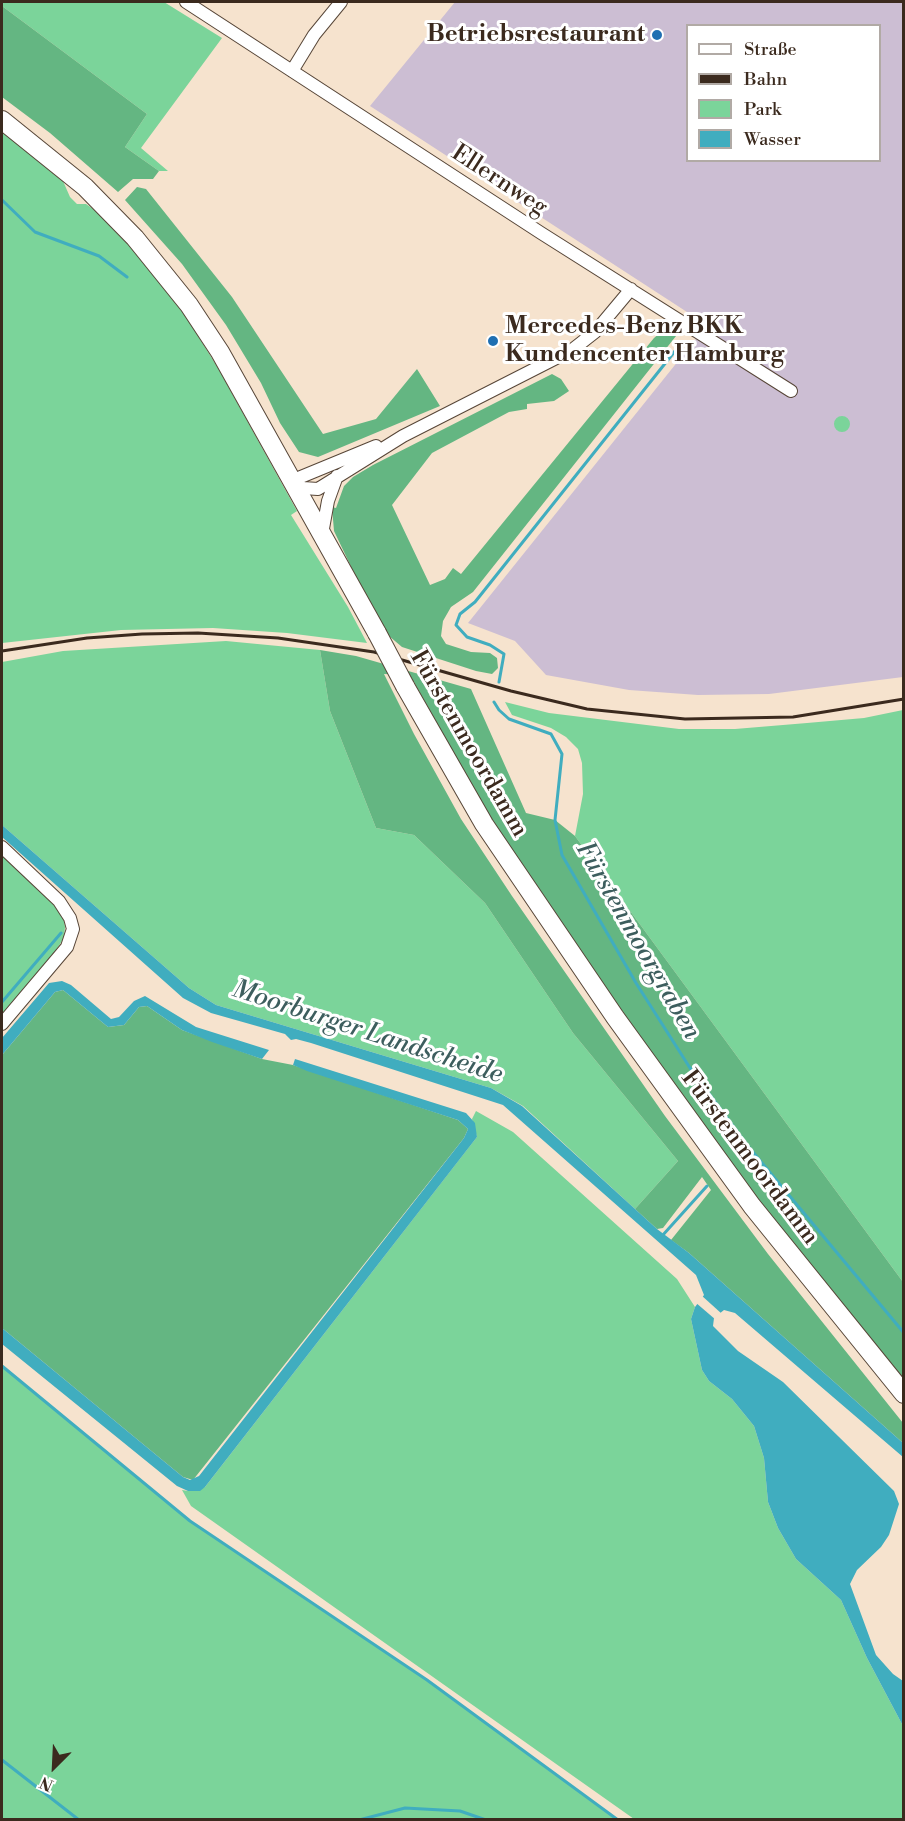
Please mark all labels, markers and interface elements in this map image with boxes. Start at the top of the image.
place label: Betriebsrestaurant [427,21,645,49]
legend [686,24,881,162]
marker: Betriebsrestaurant [650,28,664,42]
text: Straße [744,38,797,61]
text: Bahn [744,68,787,91]
text: Park [744,98,781,121]
text: Wasser [744,128,801,151]
street label: Ellernweg [445,139,553,223]
place label: Mercedes-Benz BKK Kundencenter Hamburg [505,313,784,369]
marker: Mercedes-Benz BKK Kundencenter Hamburg [486,334,500,348]
street label: Fürstenmoordamm [403,645,533,843]
water label: Fürstenmoorgraben [568,836,706,1046]
water label: Moorburger Landscheide [228,975,506,1091]
street label: Fürstenmoordamm [674,1065,824,1251]
north arrow [24,1737,84,1797]
text: N [37,1772,57,1795]

